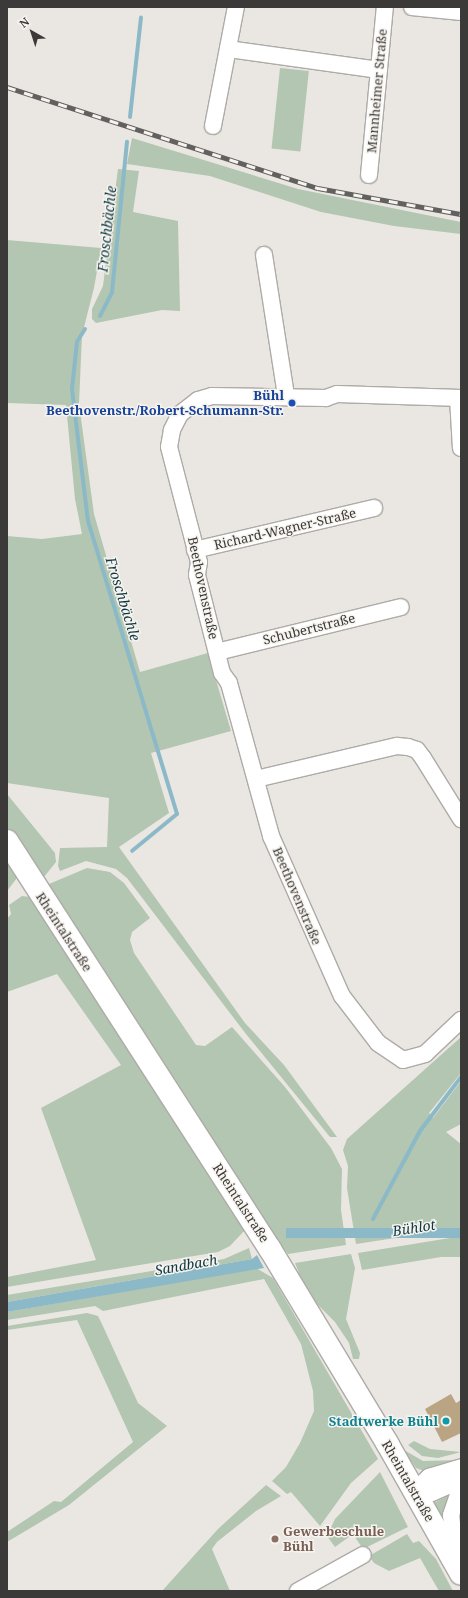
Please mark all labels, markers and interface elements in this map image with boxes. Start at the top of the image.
north arrow [12,12,52,52]
text: N [16,14,32,31]
street label: Mannheimer Straße [364,28,390,154]
water label: Froschbächle [94,185,120,273]
place label: Bühl Beethovenstr./Robert-Schumann-Str. [46,388,284,419]
marker: Bühl Beethovenstr./Robert-Schumann-Str. [287,398,297,408]
street label: Richard-Wagner-Straße [212,505,358,553]
street label: Beethovenstraße [184,535,222,641]
water label: Froschbächle [102,555,144,643]
street label: Schubertstraße [261,610,357,648]
street label: Beethovenstraße [269,845,325,947]
street label: Rheintalstraße [33,890,95,974]
street label: Rheintalstraße [210,1161,272,1245]
water label: Bühlot [391,1216,437,1240]
water label: Sandbach [153,1251,219,1279]
place label: Stadtwerke Bühl [329,1413,438,1429]
marker: Stadtwerke Bühl [441,1416,451,1426]
street label: Rheintalstraße [378,1438,438,1524]
place label: Gewerbeschule Bühl [283,1524,384,1555]
marker: Gewerbeschule Bühl [270,1534,280,1544]

